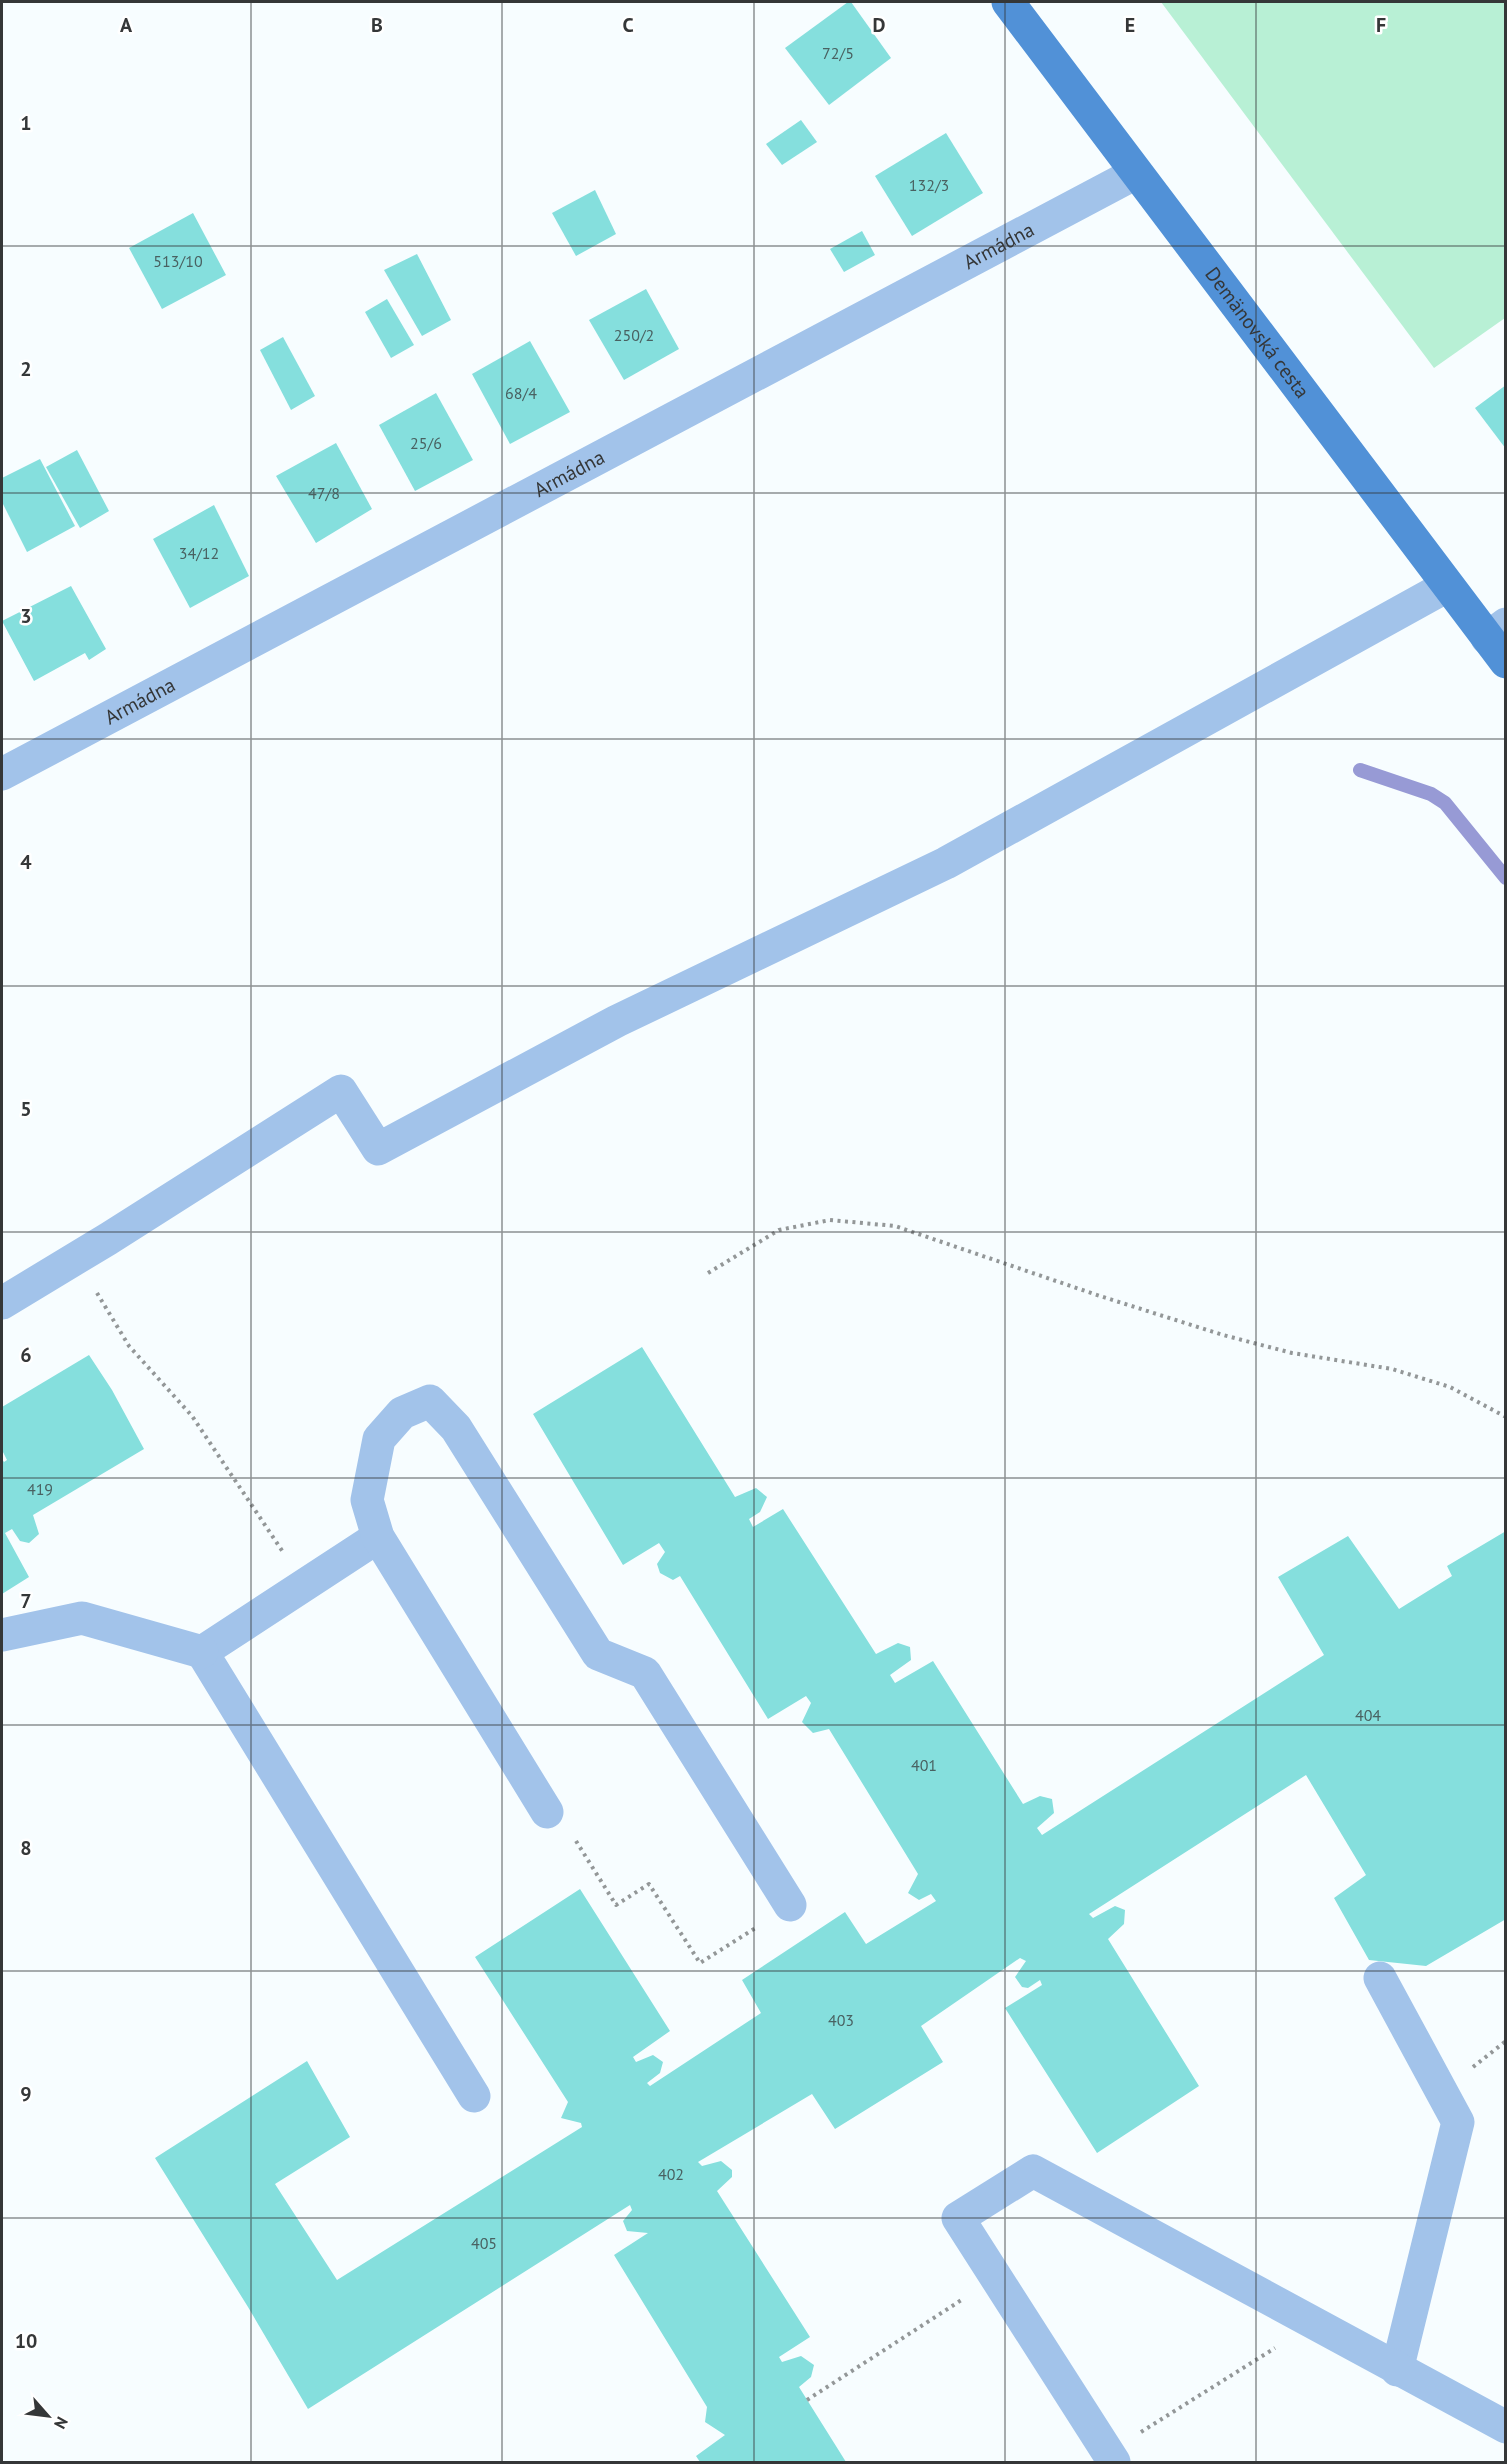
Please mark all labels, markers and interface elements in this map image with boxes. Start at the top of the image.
text: A [120,12,133,38]
text: B [371,12,383,38]
text: C [622,12,634,38]
text: D [873,12,886,38]
text: E [1125,12,1135,38]
text: F [1376,12,1386,38]
house number: 72/5 [822,43,854,63]
text: 1 [20,110,32,136]
house number: 132/3 [909,175,949,195]
street label: Armádna [959,216,1038,275]
house number: 513/10 [153,251,203,271]
street label: Demänovská cesta [1200,262,1315,403]
house number: 250/2 [614,325,654,345]
text: 2 [20,356,32,382]
house number: 68/4 [505,383,537,403]
house number: 25/6 [410,433,442,453]
street label: Armádna [529,444,609,503]
house number: 47/8 [308,483,340,503]
house number: 34/12 [179,543,219,563]
text: 3 [20,603,32,629]
street label: Armádna [100,672,180,730]
text: 4 [20,849,32,875]
text: 5 [20,1096,32,1122]
text: 6 [20,1342,32,1368]
house number: 419 [27,1479,53,1499]
text: 7 [20,1588,32,1614]
house number: 404 [1355,1705,1381,1725]
house number: 401 [911,1755,937,1775]
text: 8 [20,1835,32,1861]
house number: 403 [828,2010,854,2030]
text: 9 [20,2081,32,2107]
house number: 402 [658,2164,684,2184]
house number: 405 [471,2233,497,2253]
text: 10 [15,2328,37,2354]
north arrow [18,2386,78,2446]
text: N [50,2414,73,2432]

